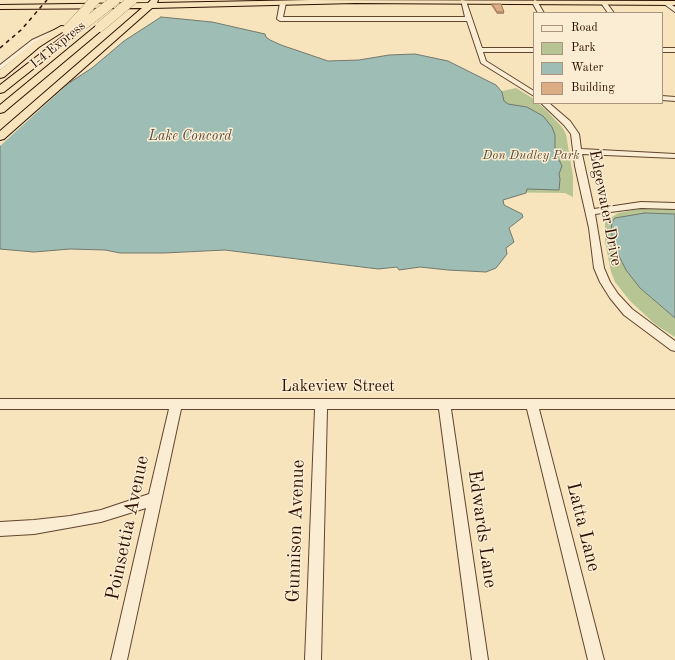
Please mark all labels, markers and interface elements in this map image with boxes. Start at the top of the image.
legend [533,12,663,104]
street label: I-4 Express [27,18,89,72]
text: Road [571,22,598,34]
text: Park [571,42,596,54]
text: Water [571,62,603,74]
text: Building [571,82,615,94]
water label: Lake Concord [148,128,232,144]
park label: Don Dudley Park [482,148,580,164]
street label: Edgewater Drive [584,148,626,268]
street label: Lakeview Street [281,377,395,397]
street label: Poinsettia Avenue [102,454,154,602]
street label: Gunnison Avenue [282,459,310,603]
street label: Edwards Lane [462,469,502,589]
street label: Latta Lane [561,480,605,574]

